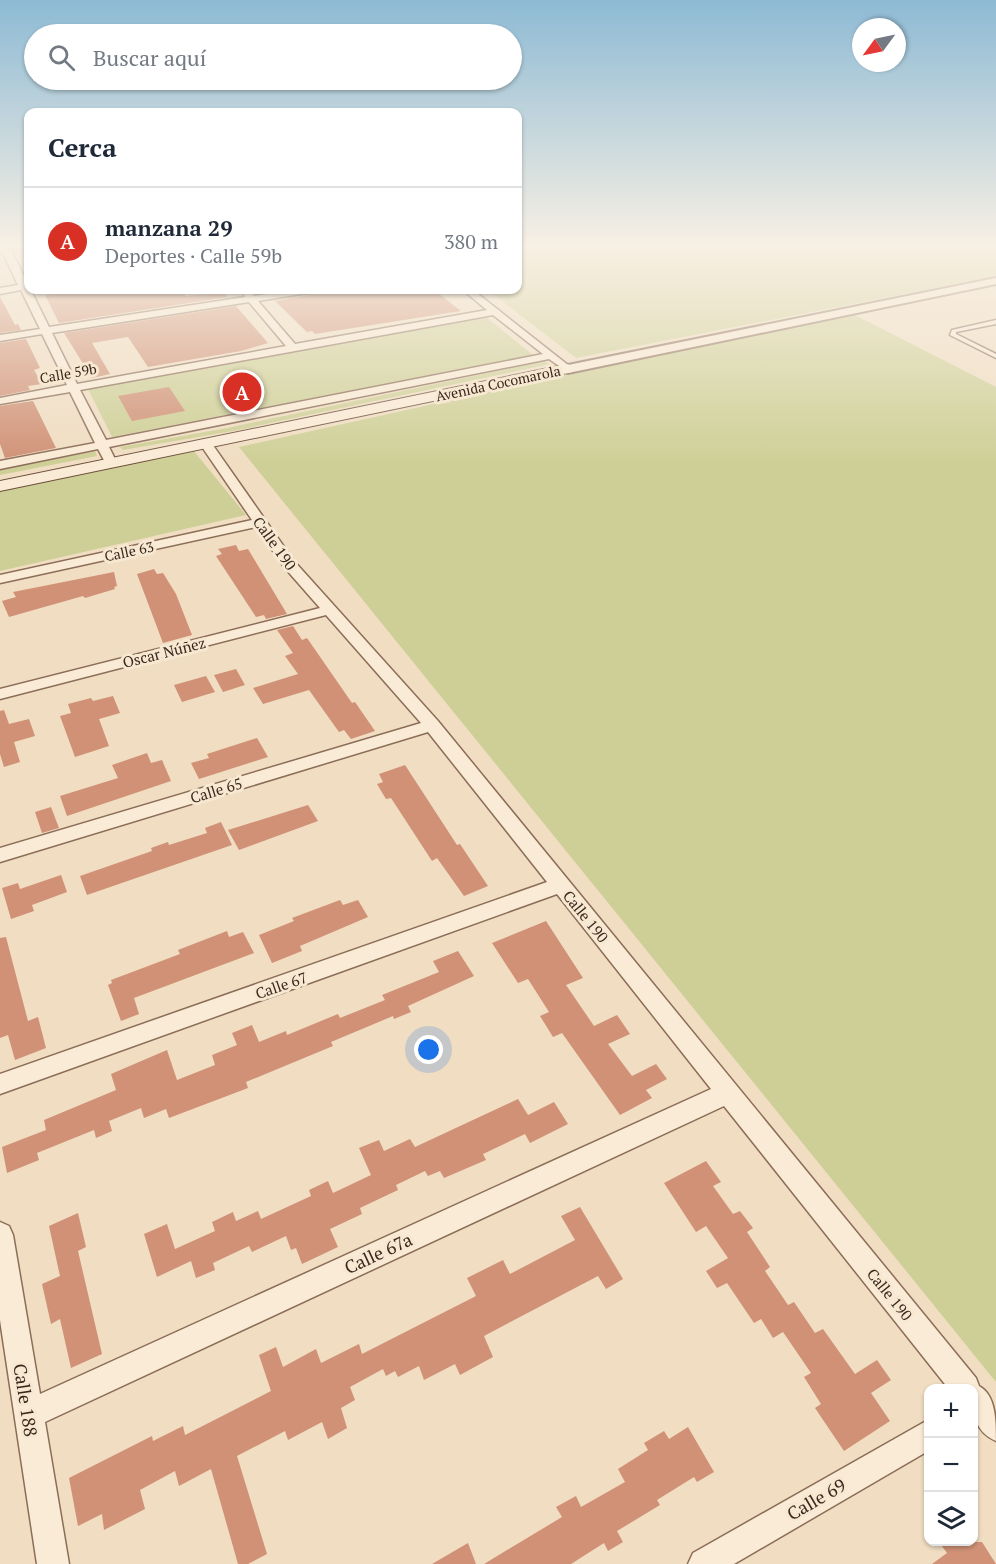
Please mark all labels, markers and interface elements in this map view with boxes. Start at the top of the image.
north arrow [852,18,906,72]
search box [24,24,522,90]
icon: search [45,41,78,74]
text: Buscar aquí [93,43,206,72]
text: Cerca [48,130,117,164]
text: manzana 29 [105,213,233,242]
text: A [60,228,75,255]
text: 380 m [444,228,498,255]
text: Deportes · Calle 59b [105,242,282,269]
street label: Calle 59b [38,359,98,387]
street label: Avenida Cocomarola [434,360,562,406]
pin: A [222,370,262,414]
street label: Calle 190 [249,512,301,574]
street label: Calle 63 [103,537,155,565]
street label: Oscar Núñez [120,632,208,672]
street label: Calle 65 [188,773,244,807]
street label: Calle 190 [559,886,613,946]
street label: Calle 67 [252,967,310,1003]
your location [414,1035,443,1064]
street label: Calle 67a [340,1227,416,1279]
street label: Calle 190 [863,1264,917,1324]
street label: Calle 188 [8,1362,44,1438]
map controls [924,1384,978,1546]
button: + [924,1384,978,1438]
button: − [924,1438,978,1492]
street label: Calle 69 [782,1473,850,1525]
button: layers [924,1492,978,1546]

